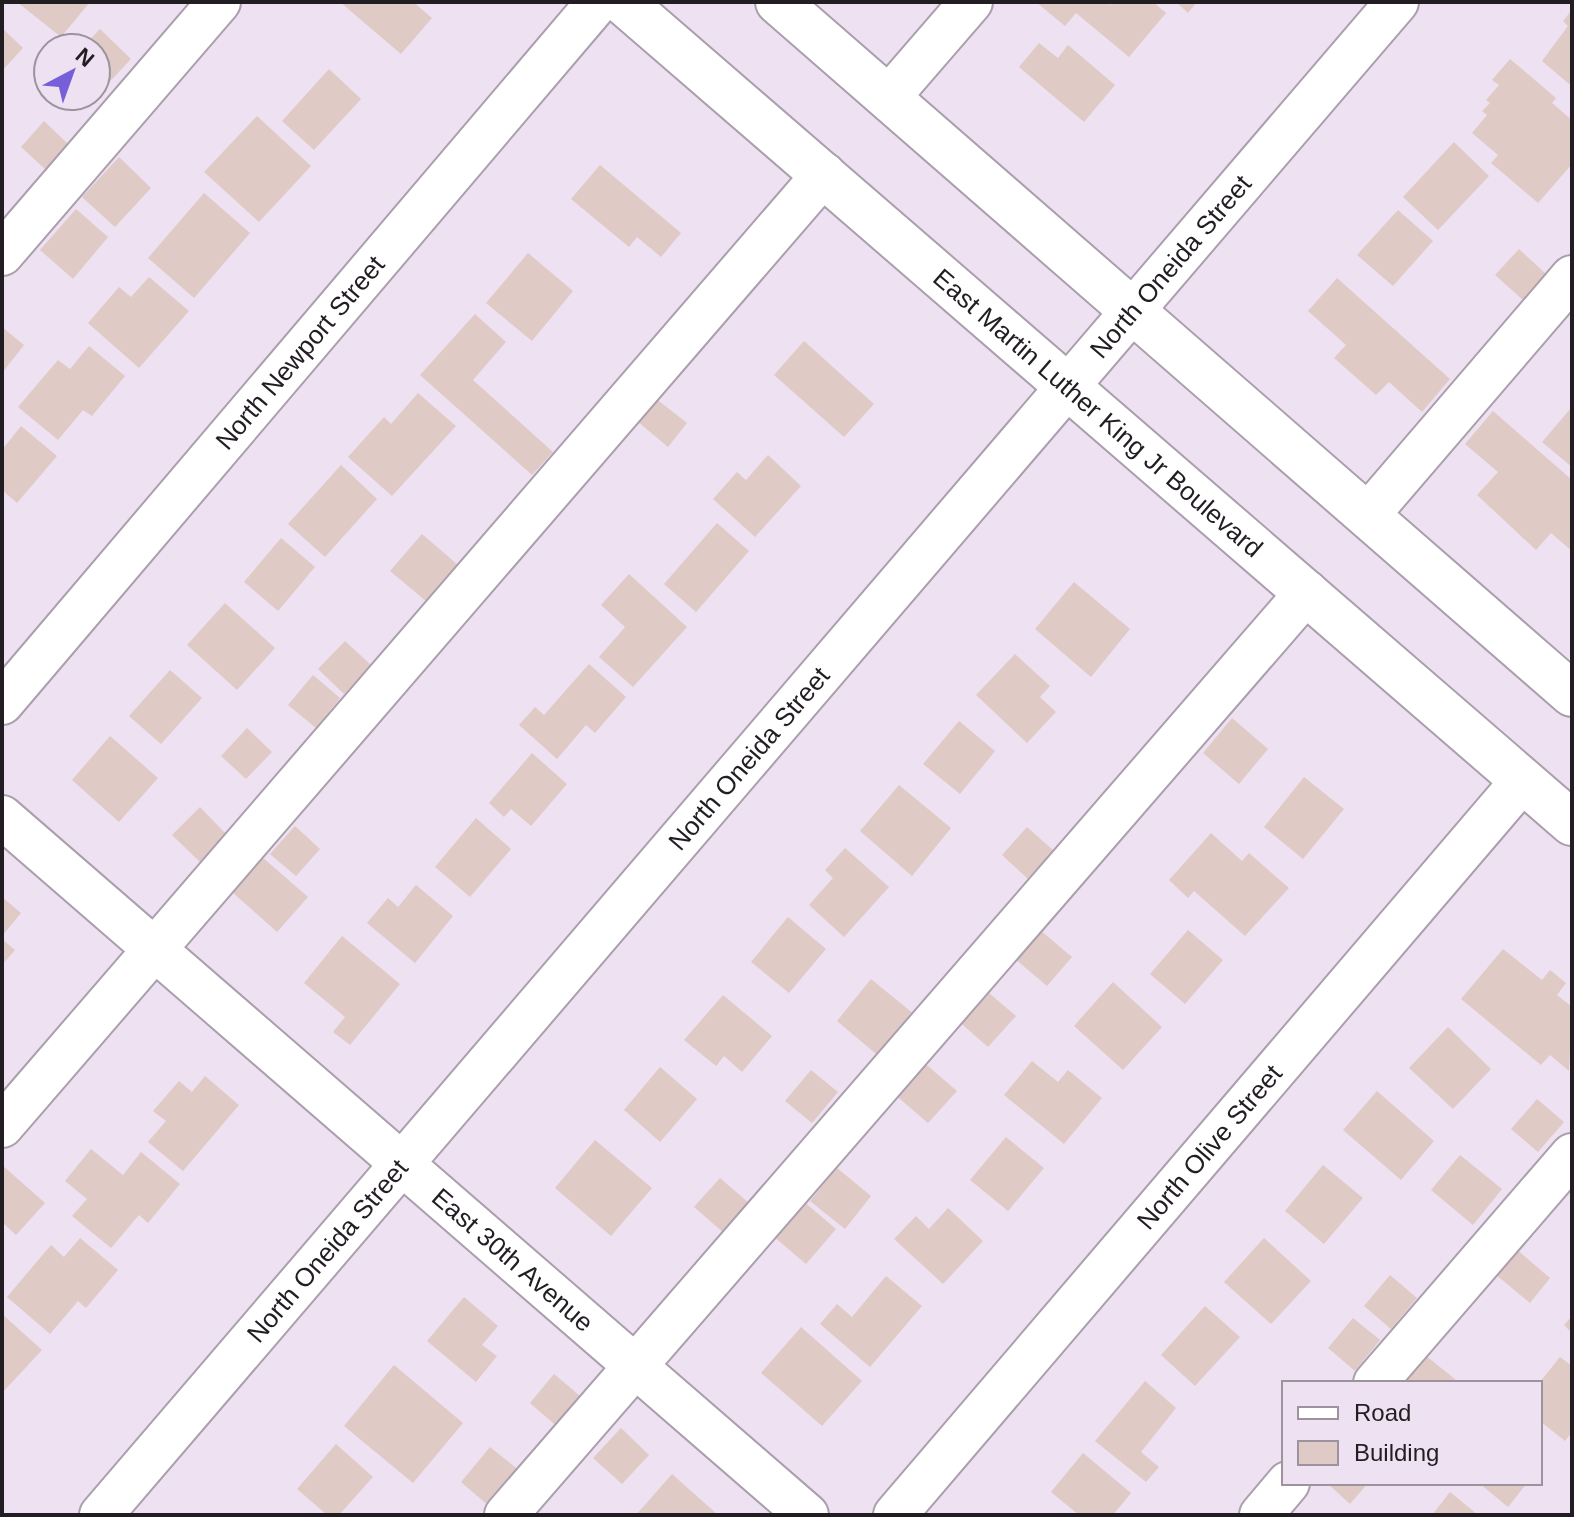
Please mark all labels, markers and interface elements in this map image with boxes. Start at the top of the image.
north arrow [32,32,112,112]
text: N [71,43,99,72]
street label: North Oneida Street [1084,168,1258,364]
street label: North Newport Street [209,249,391,455]
street label: East Martin Luther King Jr Boulevard [927,262,1269,563]
street label: North Oneida Street [662,660,836,856]
street label: North Olive Street [1131,1058,1288,1235]
street label: North Oneida Street [241,1152,415,1348]
street label: East 30th Avenue [426,1182,599,1338]
legend [1282,1381,1542,1485]
text: Road [1354,1399,1411,1426]
text: Building [1354,1439,1439,1466]

